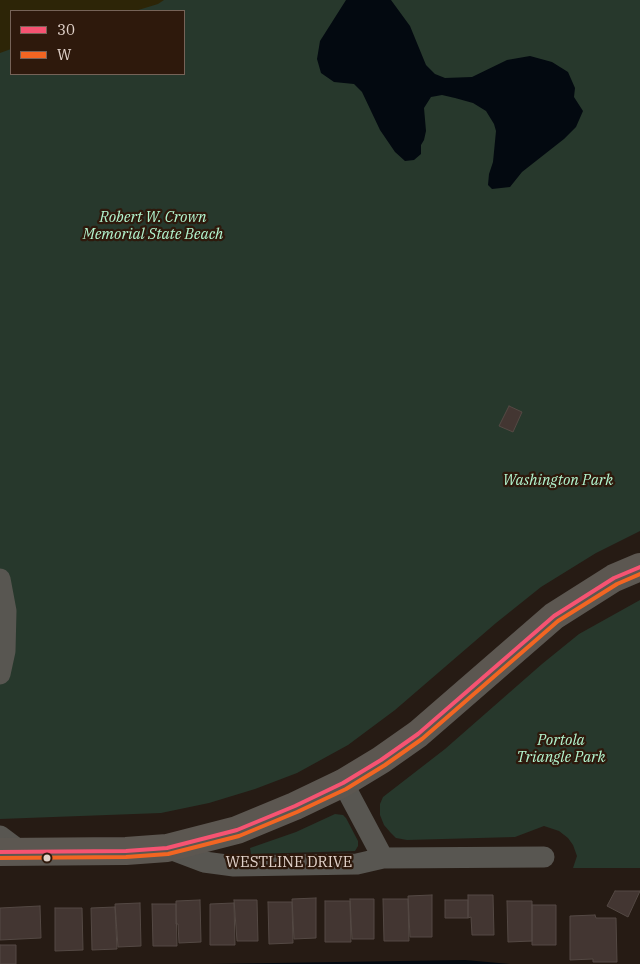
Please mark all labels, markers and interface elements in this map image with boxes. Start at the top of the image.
legend [10,10,185,75]
text: 30 [57,20,75,39]
text: W [57,45,72,64]
park label: Robert W. Crown Memorial State Beach [83,209,223,244]
park label: Washington Park [503,472,613,490]
park label: Portola Triangle Park [516,732,606,767]
unlabelled marker [42,853,52,863]
street label: WESTLINE DRIVE [226,854,352,872]

